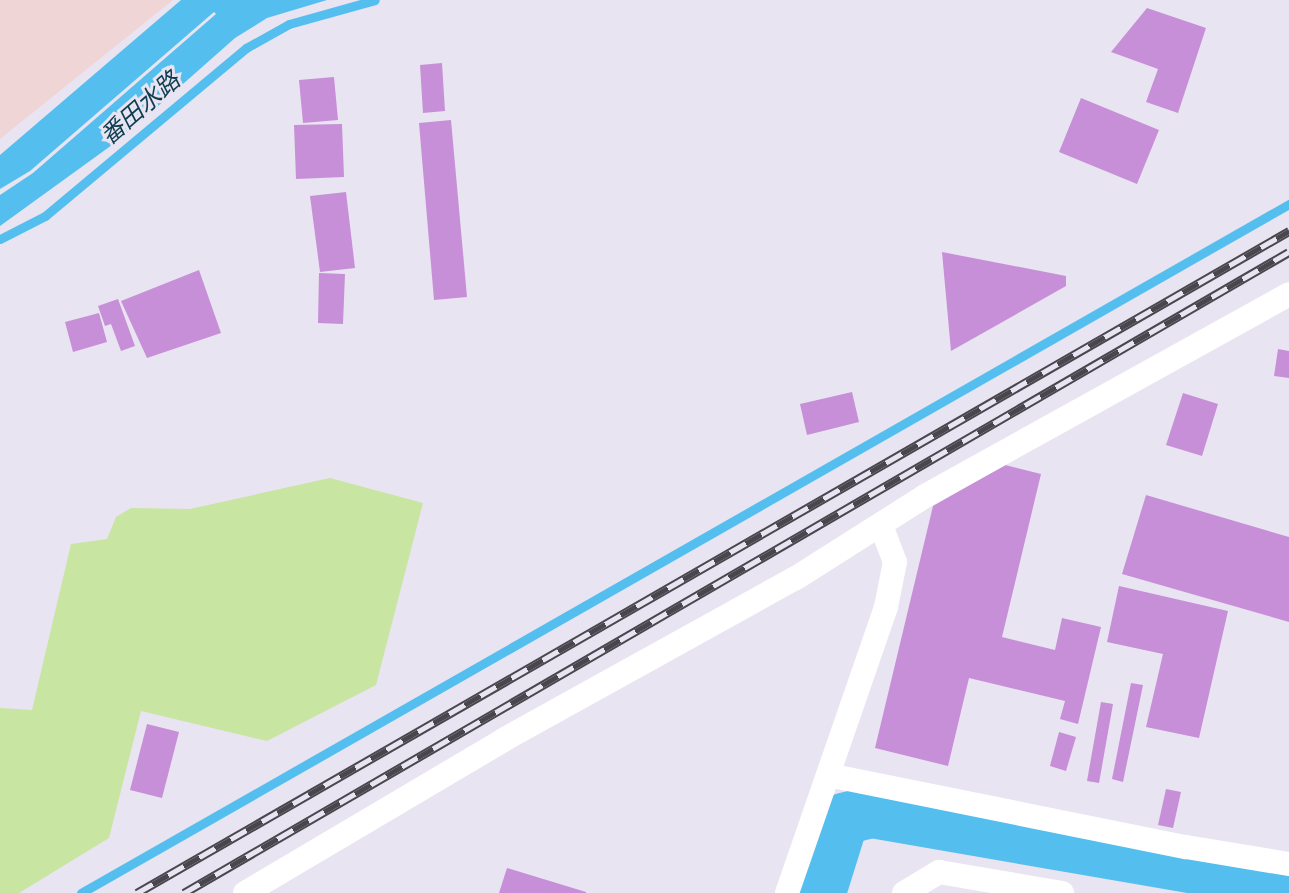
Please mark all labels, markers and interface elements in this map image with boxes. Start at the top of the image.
water label: 番田水路 [94,66,186,150]

